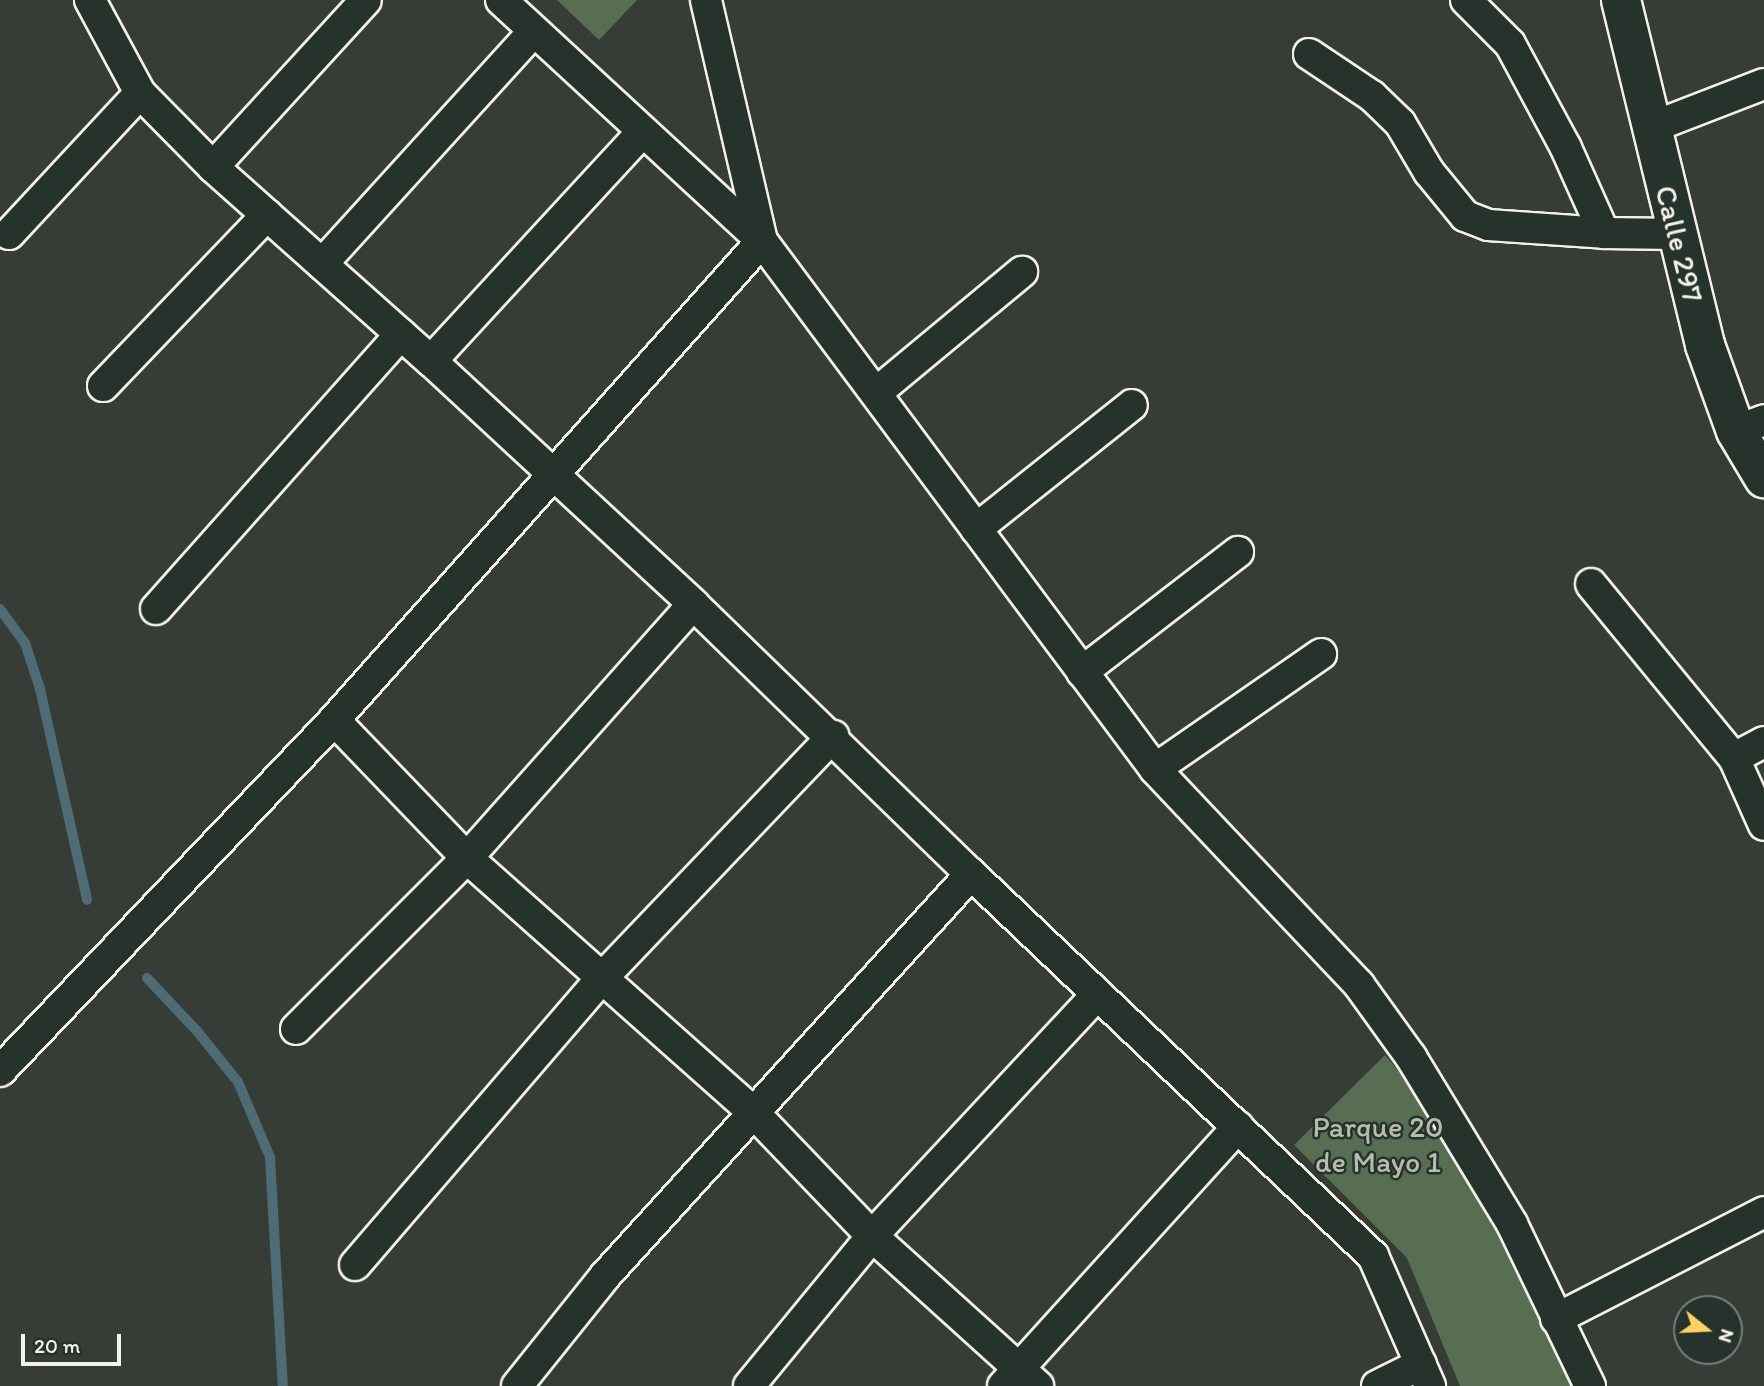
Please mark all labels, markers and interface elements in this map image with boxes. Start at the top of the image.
street label: Calle 297 [1647,182,1711,306]
park label: Parque 20 de Mayo 1 [1313,1109,1443,1180]
north arrow [1673,1295,1743,1365]
scale bar [24,1320,124,1364]
text: N [1714,1326,1739,1346]
text: 20 m [34,1333,80,1358]

